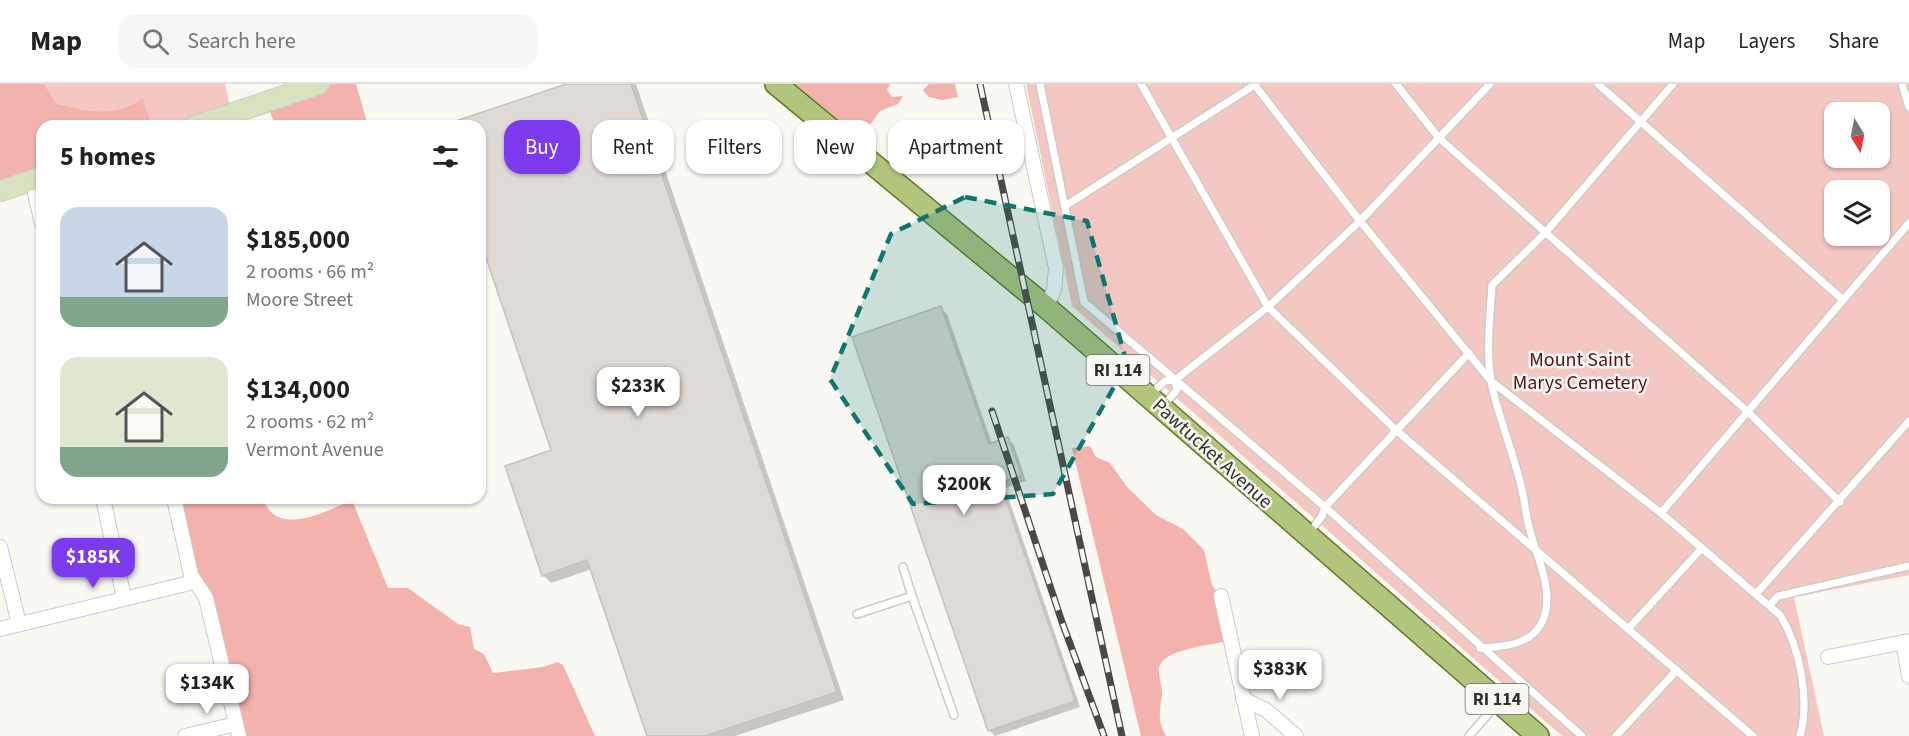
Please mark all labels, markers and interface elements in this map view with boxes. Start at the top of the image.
search box [118,14,538,68]
text: Map [30,21,82,61]
icon: search [139,25,172,58]
text: Search here [187,25,296,57]
text: Map [1668,26,1705,56]
text: Layers [1738,26,1795,56]
text: Share [1828,26,1879,56]
north arrow [1824,102,1890,168]
map controls [1824,102,1890,246]
chip: Buy [504,120,580,174]
chip: Rent [592,120,674,174]
chip: Filters [686,120,782,174]
chip: New [794,120,876,174]
chip: Apartment [888,120,1024,174]
text: 5 homes [60,138,155,175]
icon: filters [429,140,462,173]
button: layers [1824,180,1890,246]
text: $185,000 [246,221,350,258]
icon: home [108,231,180,303]
text: 2 rooms · 66 m² [246,258,374,286]
text: Moore Street [246,286,353,314]
park label: Mount Saint Marys Cemetery [1513,346,1648,397]
road number: RI 114 [1086,355,1150,385]
pin: $233K [596,367,680,418]
text: $134,000 [246,371,350,408]
text: $233K [611,372,665,400]
icon: home [108,381,180,453]
street label: Pawtucket Avenue [1146,392,1279,515]
text: 2 rooms · 62 m² [246,408,374,436]
text: Vermont Avenue [246,436,384,464]
pin: $200K [922,465,1006,516]
text: $200K [937,470,991,498]
pin: $185K [51,538,135,589]
text: $185K [66,543,120,571]
pin: $383K [1238,650,1322,701]
text: $383K [1253,655,1307,683]
pin: $134K [165,664,249,715]
text: $134K [180,669,234,697]
road number: RI 114 [1466,684,1528,714]

